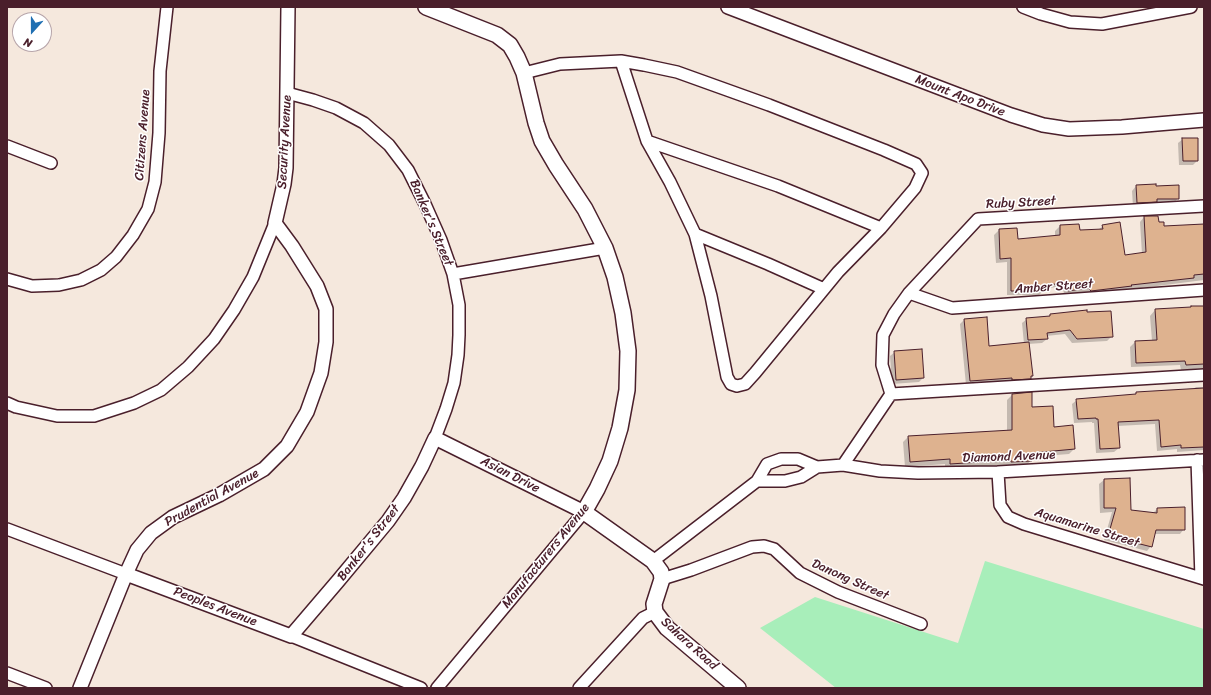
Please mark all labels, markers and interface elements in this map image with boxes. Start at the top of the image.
north arrow [12,12,52,52]
text: N [21,33,35,53]
street label: Mount Apo Drive [913,72,1007,120]
street label: Citizens Avenue [132,89,154,181]
street label: Security Avenue [275,95,295,189]
street label: Banker's Street [406,177,456,269]
street label: Ruby Street [986,193,1056,213]
street label: Amber Street [1014,276,1094,298]
street label: Diamond Avenue [962,448,1056,466]
street label: Asian Drive [478,453,542,497]
street label: Prudential Avenue [162,466,262,530]
street label: Manufacturers Avenue [499,500,593,612]
street label: Banker's Street [334,502,404,584]
street label: Aquamarine Street [1033,505,1141,551]
street label: Danong Street [809,556,891,604]
street label: Peoples Avenue [171,584,259,630]
street label: Sahara Road [657,614,721,674]

